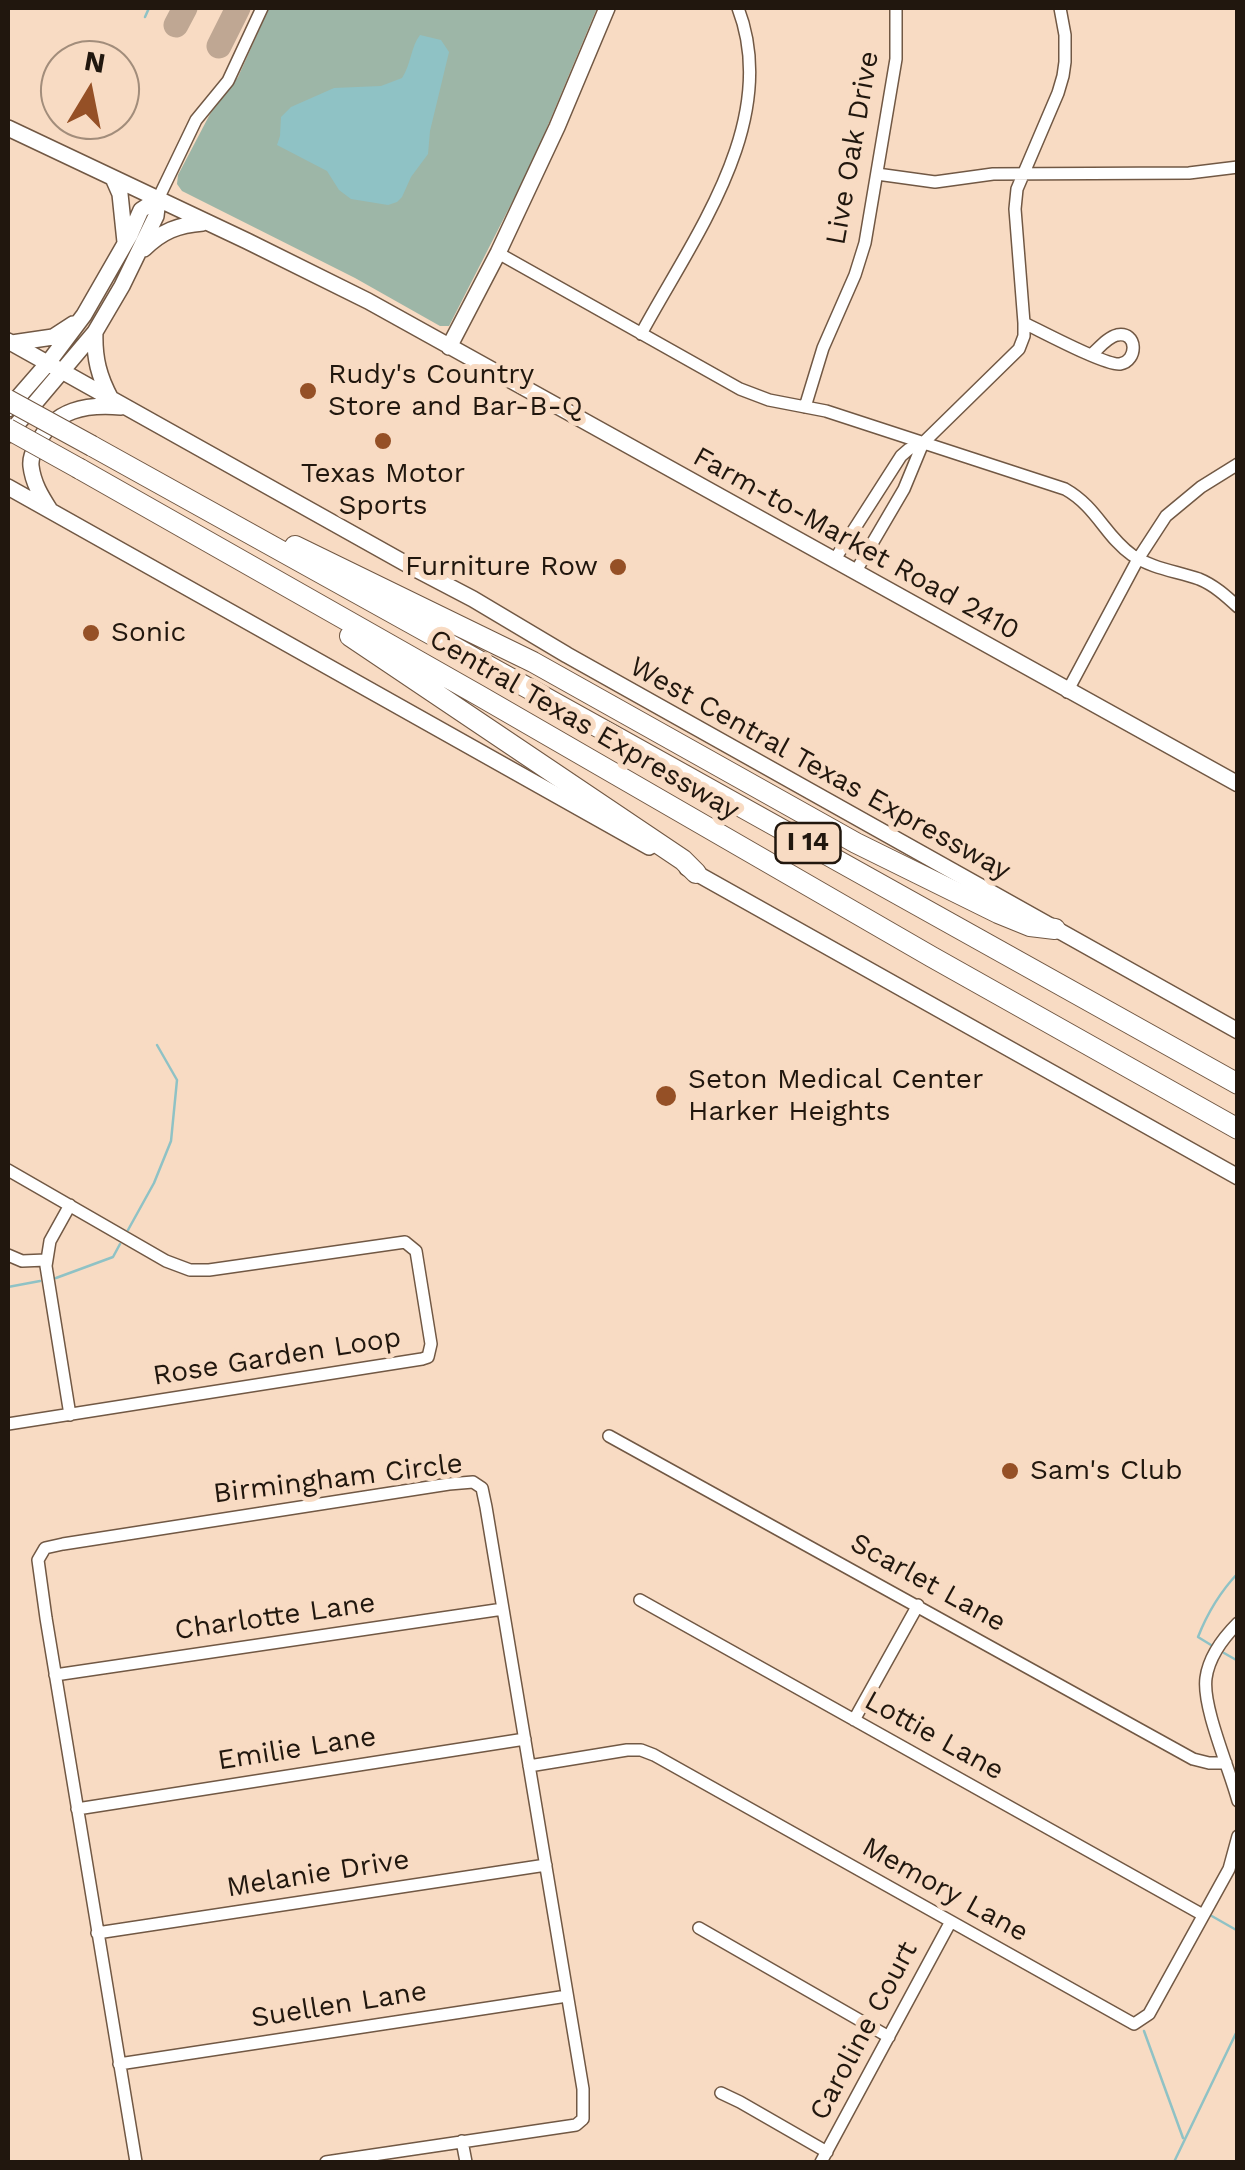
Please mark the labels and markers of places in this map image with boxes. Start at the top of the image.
place label: Rudy's Country Store and Bar-B-Q [328,358,583,424]
marker: Rudy's Country Store and Bar-B-Q [297,380,319,402]
marker: Texas Motor Sports [372,430,394,452]
place label: Texas Motor Sports [301,457,465,523]
place label: Furniture Row [405,550,598,584]
marker: Furniture Row [607,556,629,578]
place label: Sonic [111,616,186,650]
marker: Sonic [80,622,102,644]
place label: Seton Medical Center Harker Heights [688,1063,983,1129]
marker: Seton Medical Center Harker Heights [653,1083,679,1109]
place label: Sam's Club [1030,1454,1183,1488]
marker: Sam's Club [999,1460,1021,1482]

